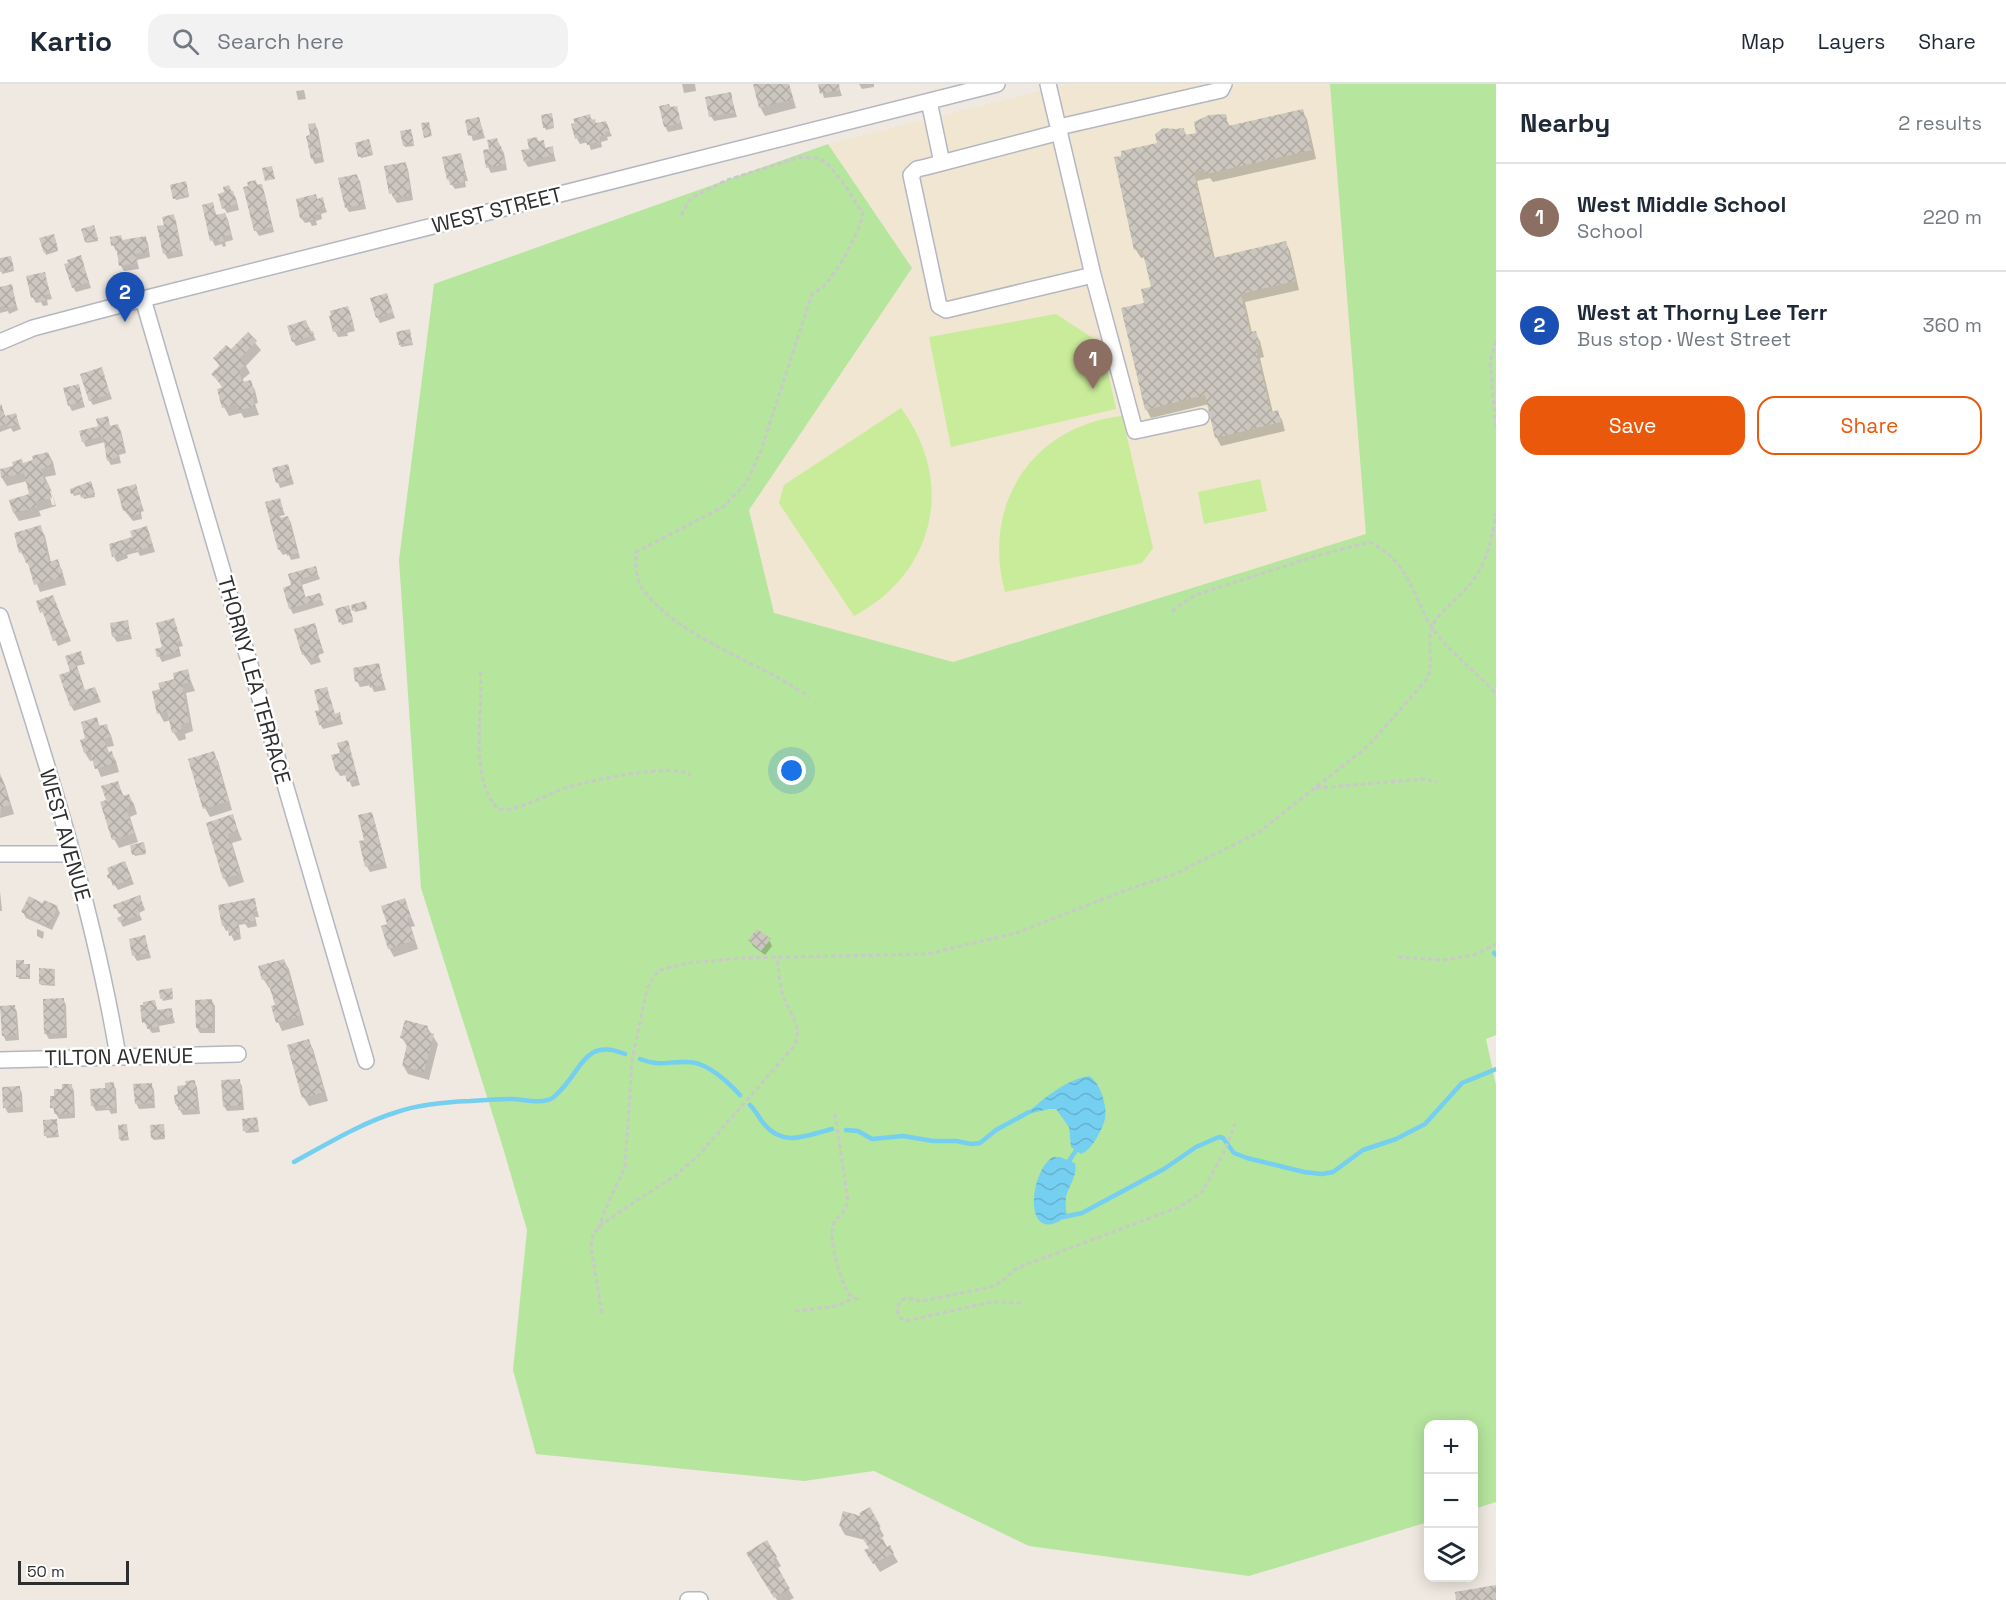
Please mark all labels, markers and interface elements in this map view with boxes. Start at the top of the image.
search box [148,14,568,68]
text: Kartio [30,23,112,59]
icon: search [169,25,202,58]
text: Search here [217,27,344,55]
text: Map [1741,28,1785,55]
text: Layers [1818,28,1885,55]
text: Share [1918,28,1976,55]
text: Nearby [1520,106,1610,140]
text: 2 results [1898,110,1982,136]
street label: WEST STREET [429,180,565,239]
text: West Middle School [1577,190,1786,218]
text: 1 [1535,204,1544,230]
text: 220 m [1923,204,1982,230]
text: School [1577,218,1643,244]
pin: 2 [106,272,144,322]
text: West at Thorny Lee Terr [1577,298,1828,326]
text: 2 [1534,312,1545,338]
text: 360 m [1923,312,1982,338]
text: Bus stop · West Street [1577,326,1791,352]
pin: 1 [1074,340,1112,389]
button: Save [1520,396,1745,455]
button: Share [1757,396,1982,455]
street label: THORNY LEA TERRACE [212,573,297,787]
your location [777,756,806,785]
street label: WEST AVENUE [34,766,97,904]
street label: TILTON AVENUE [44,1042,194,1071]
map controls [1424,1420,1478,1582]
button: + [1424,1420,1478,1474]
button: − [1424,1474,1478,1528]
button: layers [1424,1528,1478,1582]
scale bar [18,1558,129,1586]
text: 50 m [27,1561,65,1582]

